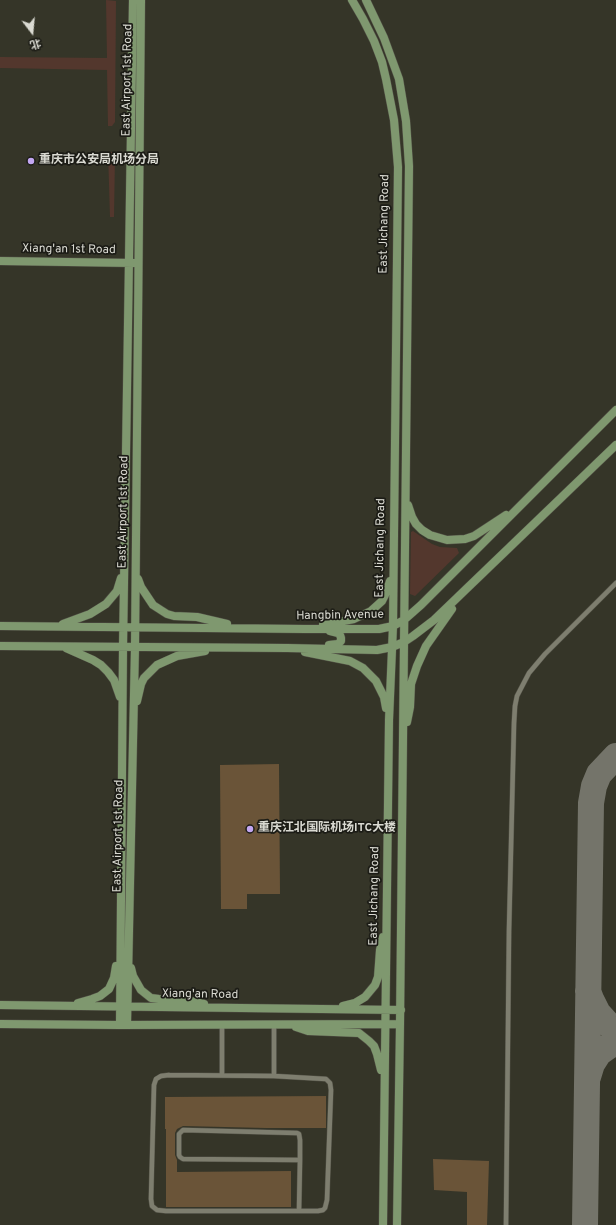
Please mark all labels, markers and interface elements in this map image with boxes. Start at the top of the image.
north arrow [12,12,52,52]
street label: East Airport 1st Road [120,23,136,137]
text: 北 [28,35,43,52]
place label: 重庆市公安局机场分局 [39,154,159,168]
marker: 重庆市公安局机场分局 [26,156,36,166]
street label: East Jichang Road [377,174,393,274]
street label: Xiang'an 1st Road [22,242,116,258]
street label: East Airport 1st Road [116,455,132,569]
street label: East Jichang Road [373,498,389,598]
street label: Hangbin Avenue [296,608,384,624]
street label: East Airport 1st Road [111,779,127,893]
place label: 重庆江北国际机场ITC大楼 [258,822,396,836]
marker: 重庆江北国际机场ITC大楼 [245,824,255,834]
street label: East Jichang Road [367,846,383,946]
street label: Xiang'an Road [162,987,238,1003]

